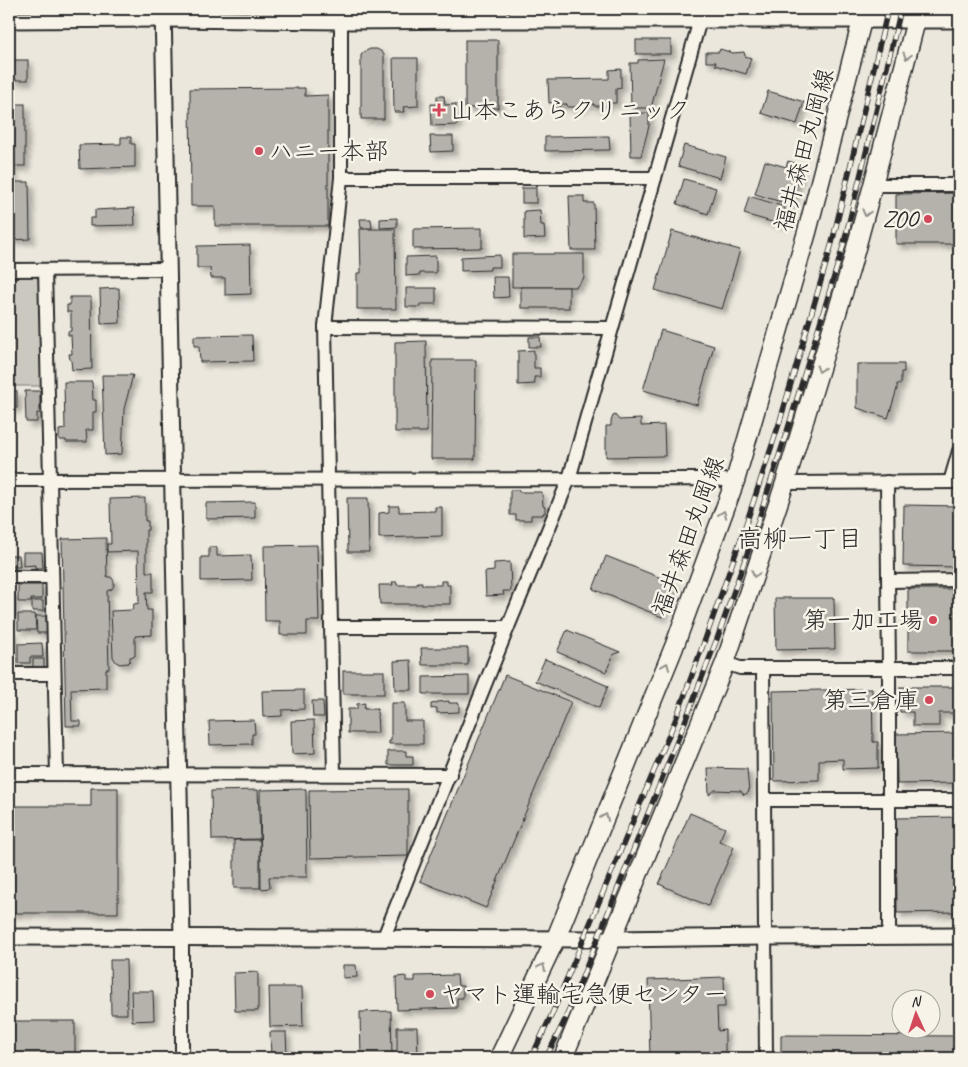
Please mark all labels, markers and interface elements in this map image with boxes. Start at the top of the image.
one-way arrow [902,52,913,61]
street label: 福井森田丸岡線 [768,65,840,235]
place label: 山本こあらクリニック [450,95,690,125]
marker: 山本こあらクリニック [432,103,446,117]
place label: ハニー本部 [269,136,389,166]
marker: ハニー本部 [253,145,265,157]
place label: ZOO [882,204,920,234]
one-way arrow [861,209,871,217]
marker: ZOO [922,213,934,225]
one-way arrow [815,364,825,373]
street label: 福井森田丸岡線 [645,452,731,620]
one-way arrow [717,510,727,519]
district label: 高柳一丁目 [737,523,863,555]
one-way arrow [751,569,761,578]
place label: 第一加工場 [803,605,923,635]
marker: 第一加工場 [927,614,939,626]
one-way arrow [660,662,670,671]
place label: 第三倉庫 [823,685,919,715]
marker: 第三倉庫 [923,694,935,706]
one-way arrow [599,813,609,822]
one-way arrow [536,963,546,972]
place label: ヤマト運輸宅急便センター [440,979,727,1009]
marker: ヤマト運輸宅急便センター [424,988,436,1000]
north arrow [890,990,940,1040]
text: N [911,993,922,1010]

